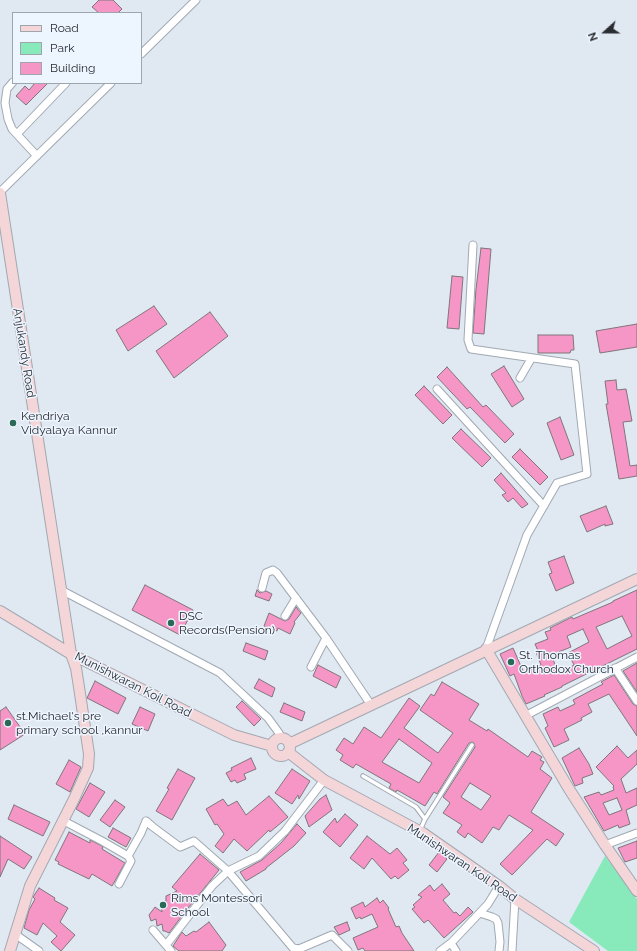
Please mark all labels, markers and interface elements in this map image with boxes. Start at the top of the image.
legend [12,12,142,84]
north arrow [585,12,625,52]
text: Road [50,21,79,35]
text: N [586,30,601,43]
text: Park [50,41,75,55]
text: Building [50,61,96,75]
street label: Anjukandy Road [10,307,38,399]
place label: Kendriya Vidyalaya Kannur [21,409,117,437]
marker: Kendriya Vidyalaya Kannur [8,418,18,428]
place label: DSC Records(Pension) [179,609,275,637]
marker: DSC Records(Pension) [166,618,176,628]
place label: St. Thomas Orthodox Church [519,648,614,676]
street label: Munishwaran Koil Road [72,649,194,721]
marker: St. Thomas Orthodox Church [506,657,516,667]
place label: st.Michael's pre primary school ,kannur [16,709,142,737]
marker: st.Michael's pre primary school ,kannur [3,718,13,728]
street label: Munishwaran Koil Road [404,821,520,905]
place label: Rims Montessori School [171,891,262,919]
marker: Rims Montessori School [158,900,168,910]

